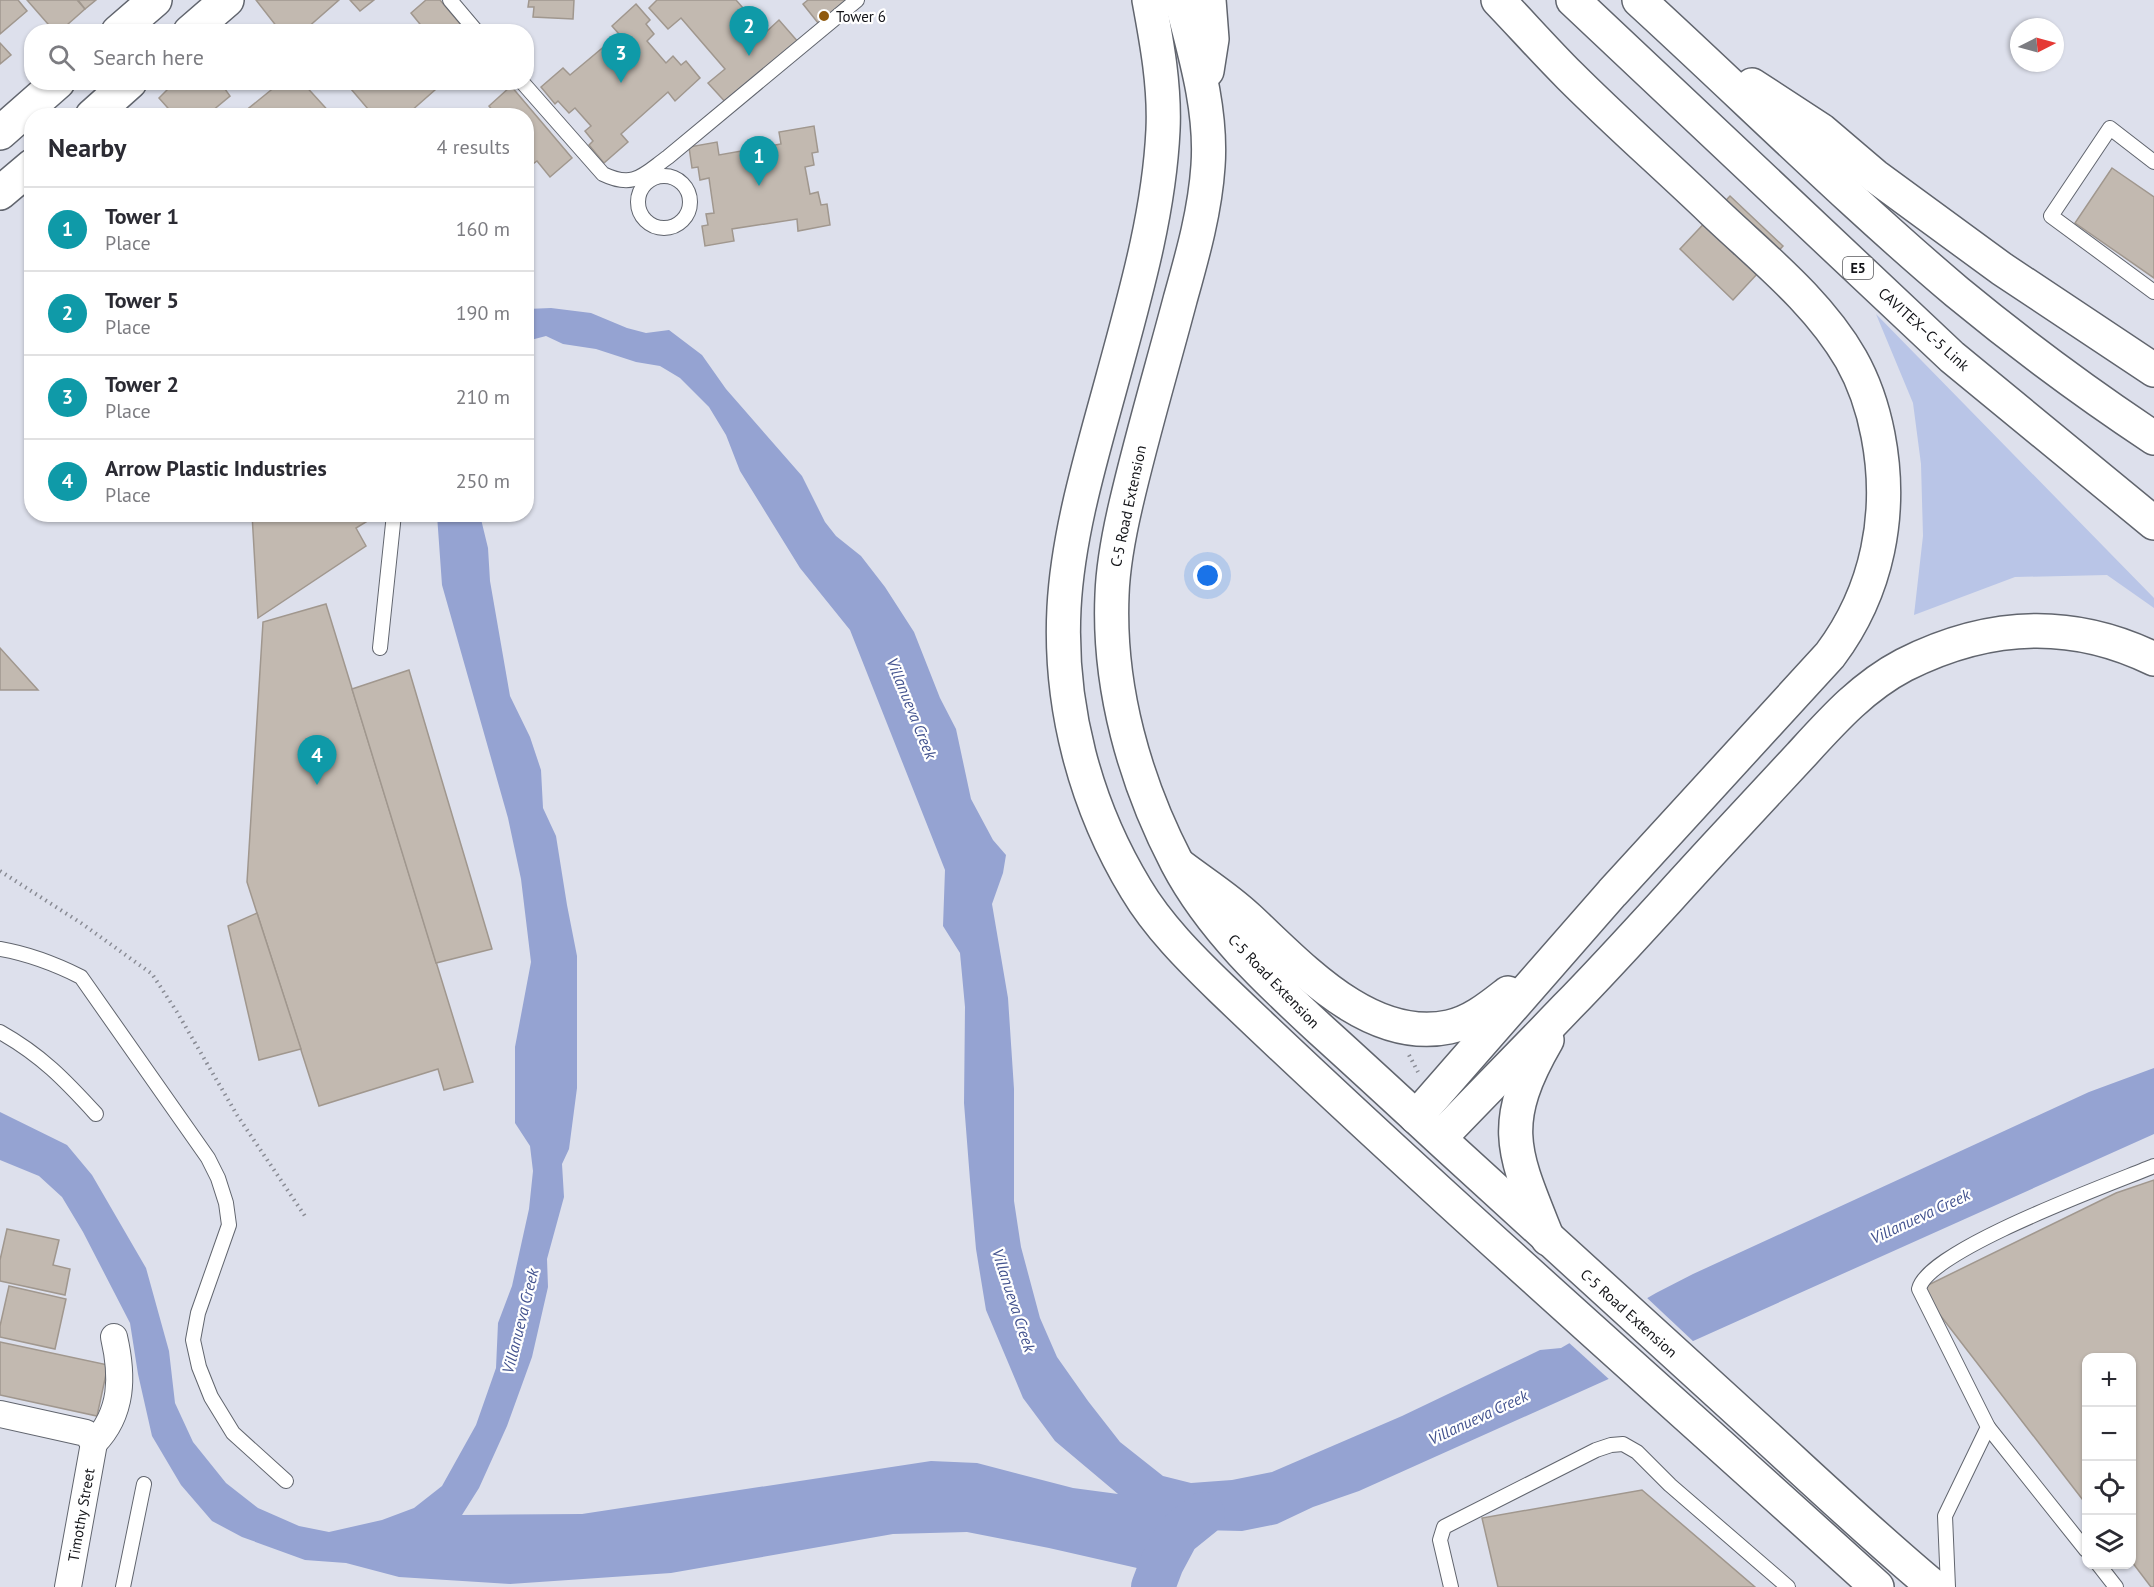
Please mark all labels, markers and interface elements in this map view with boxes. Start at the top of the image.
pin: 2 [730,7,768,56]
place label: Tower 6 [836,7,886,26]
marker: Tower 6 [817,9,831,23]
north arrow [2010,18,2064,72]
search box [24,24,534,90]
pin: 3 [602,34,640,83]
icon: search [45,41,78,74]
text: Search here [93,43,204,71]
text: Nearby [48,131,126,164]
text: 4 results [437,134,510,160]
pin: 1 [740,136,778,186]
text: Tower 1 [105,202,179,230]
text: 1 [62,216,73,242]
text: 160 m [456,216,510,242]
text: Place [105,230,151,256]
road number: E5 [1843,257,1873,279]
street label: CAVITEX–C-5 Link [1875,283,1974,375]
text: Tower 5 [105,286,179,314]
text: 2 [62,300,73,326]
text: 190 m [456,300,510,326]
text: Place [105,314,151,340]
text: Tower 2 [105,370,179,398]
text: 3 [62,384,73,410]
text: 210 m [456,384,510,410]
text: Place [105,398,151,424]
street label: C-5 Road Extension [1106,443,1150,569]
text: Arrow Plastic Industries [105,454,327,482]
text: 4 [62,468,73,494]
text: 250 m [456,468,510,494]
text: Place [105,482,151,508]
your location [1193,561,1222,590]
water label: Villanueva Creek [883,654,942,762]
pin: 4 [298,736,336,785]
street label: C-5 Road Extension [1224,930,1324,1032]
water label: Villanueva Creek [1867,1184,1974,1248]
water label: Villanueva Creek [988,1246,1040,1355]
street label: C-5 Road Extension [1577,1265,1681,1361]
water label: Villanueva Creek [497,1266,543,1376]
map controls [2082,1353,2136,1569]
button: + [2082,1353,2136,1407]
water label: Villanueva Creek [1425,1385,1532,1449]
button: − [2082,1407,2136,1461]
button: locate [2082,1461,2136,1515]
street label: Timothy Street [63,1467,99,1563]
button: layers [2082,1515,2136,1569]

